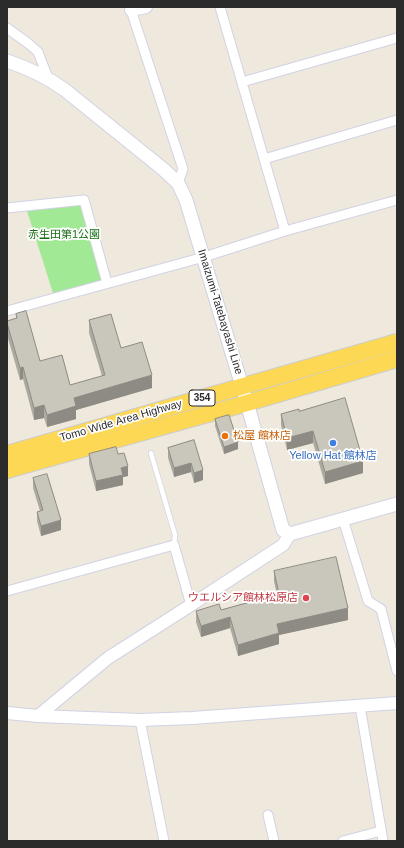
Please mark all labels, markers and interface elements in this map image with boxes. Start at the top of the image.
park label: 赤生田第1公園 [28,228,100,242]
street label: Imaizumi-Tatebayashi Line [195,248,245,376]
road number: 354 [189,390,215,406]
street label: Tomo Wide Area Highway [58,397,184,445]
place label: 松屋 館林店 [233,429,291,443]
marker: 松屋 館林店 [220,431,230,441]
marker: Yellow Hat 館林店 [328,438,338,448]
place label: Yellow Hat 館林店 [289,449,377,463]
place label: ウエルシア館林松原店 [188,591,298,605]
marker: ウエルシア館林松原店 [301,593,311,603]

